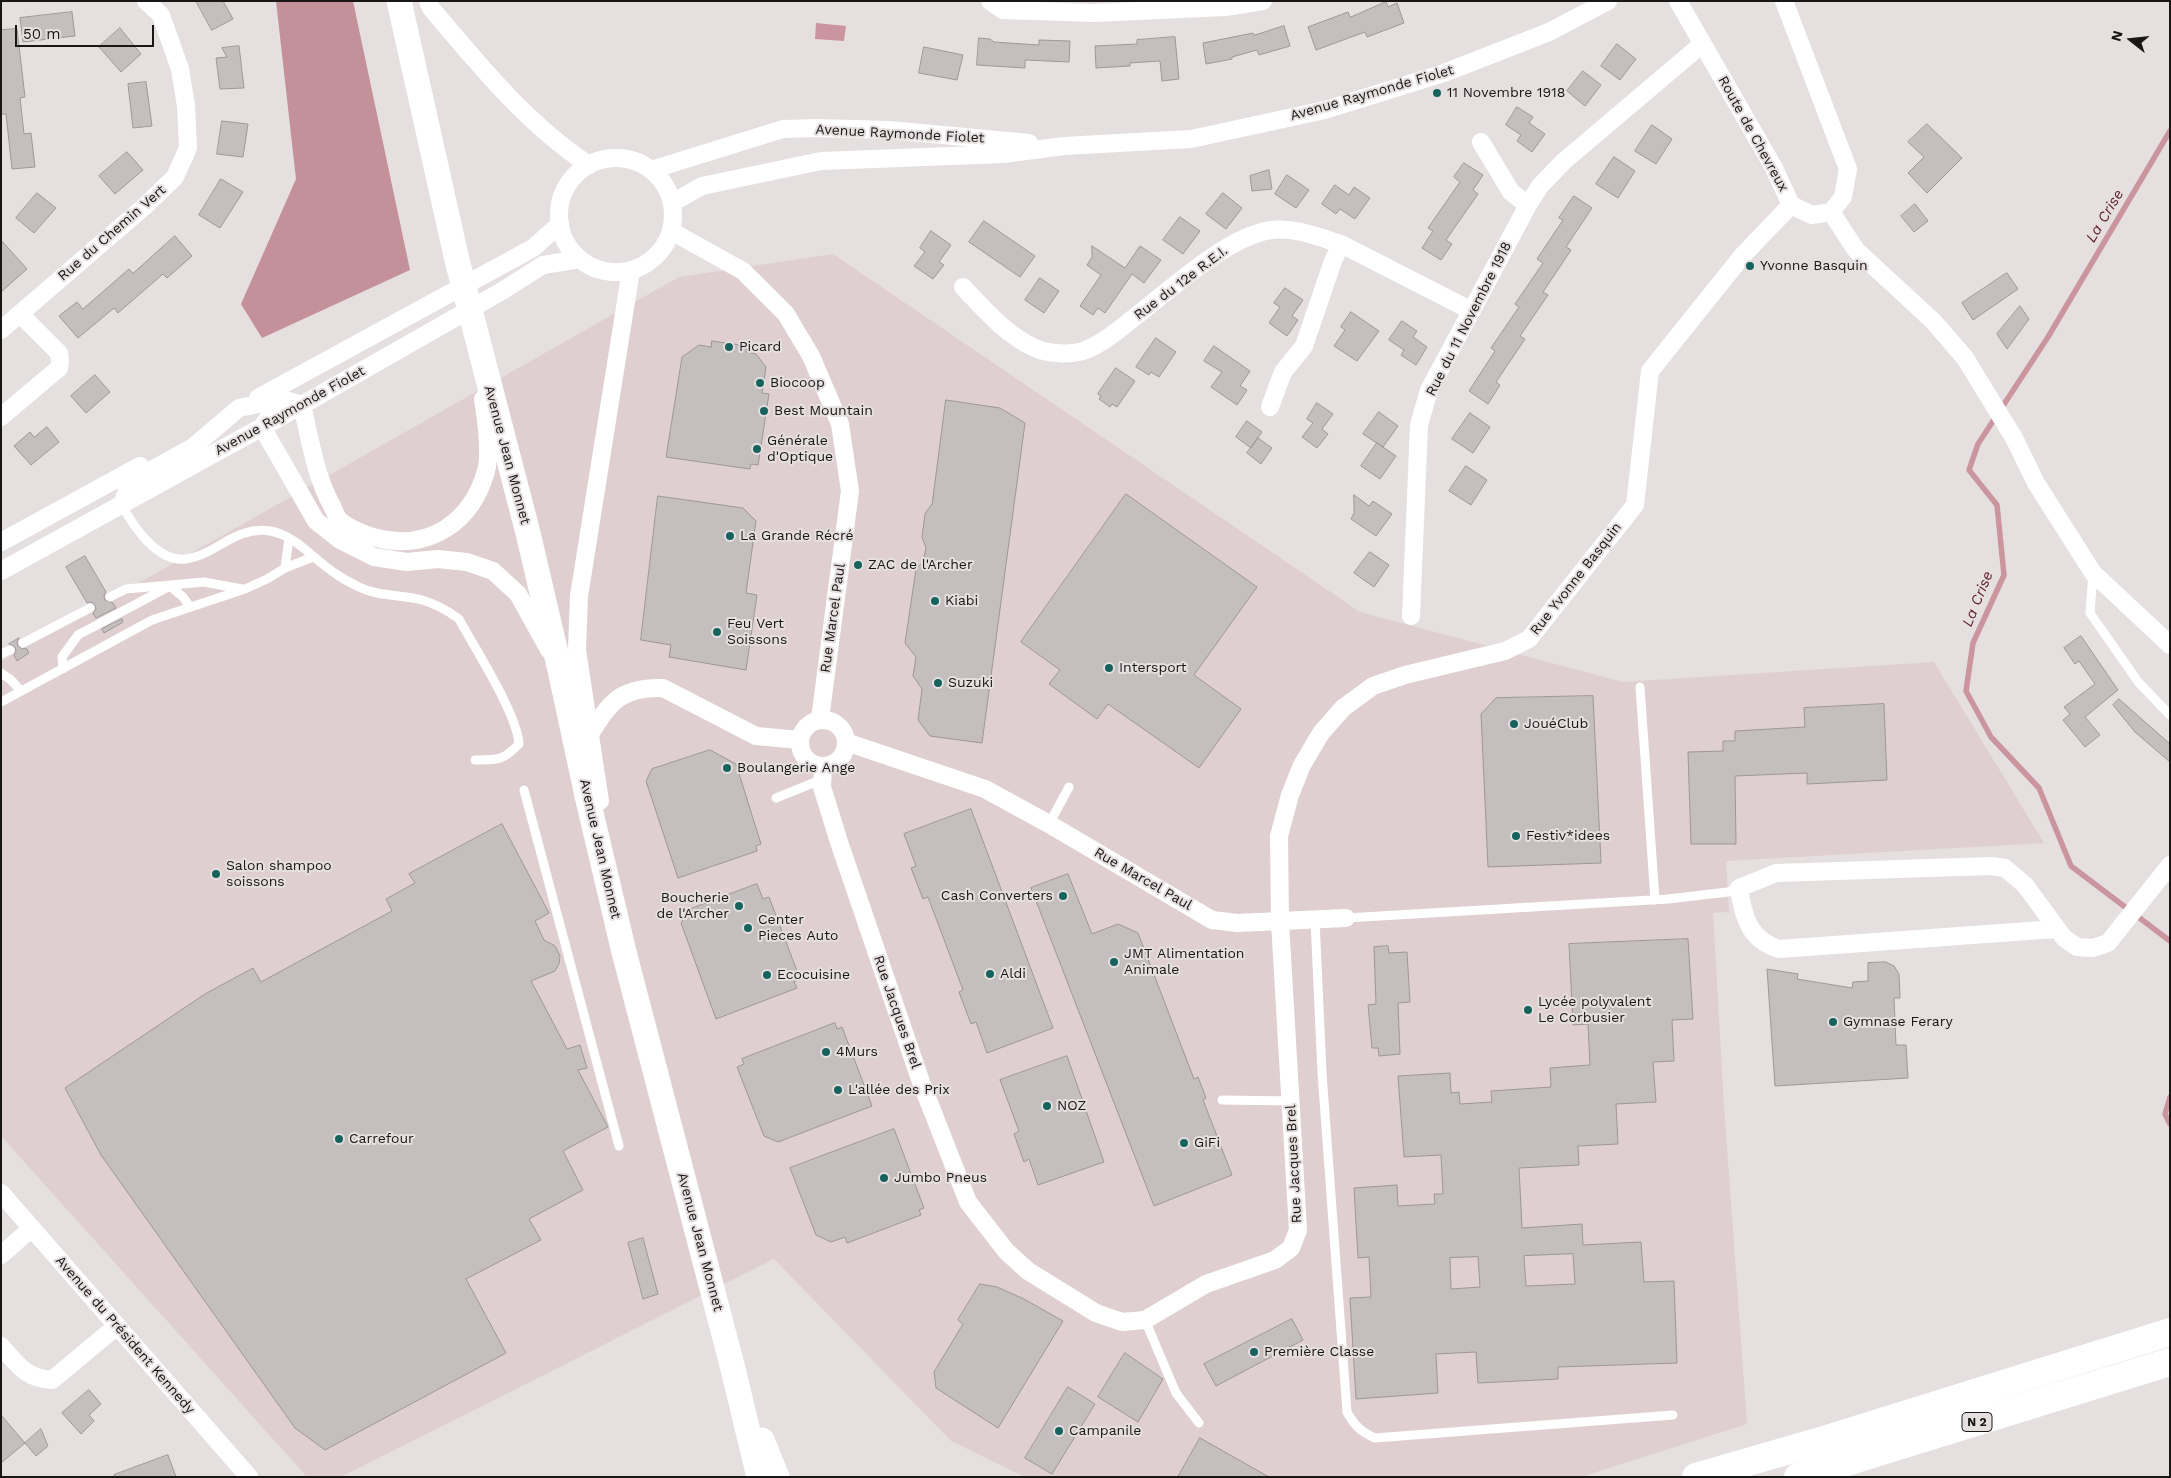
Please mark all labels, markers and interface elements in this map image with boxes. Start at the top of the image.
scale bar [18,15,156,47]
north arrow [2106,15,2156,65]
text: 50 m [23,25,60,43]
text: N [2107,29,2126,43]
street label: Avenue Raymonde Fiolet [1288,62,1456,124]
street label: Route de Chevreux [1714,73,1792,195]
place label: 11 Novembre 1918 [1447,85,1565,101]
marker: 11 Novembre 1918 [1431,87,1443,99]
street label: Avenue Raymonde Fiolet [815,121,985,147]
street label: Rue du Chemin Vert [55,182,169,284]
water label: La Crise [2082,186,2128,246]
street label: Rue du 11 Novembre 1918 [1423,239,1515,399]
street label: Rue du 12e R.E.I. [1131,242,1231,324]
place label: Yvonne Basquin [1760,258,1868,274]
marker: Yvonne Basquin [1744,260,1756,272]
place label: Picard [739,339,781,355]
marker: Picard [723,341,735,353]
street label: Avenue Raymonde Fiolet [212,363,368,459]
place label: Biocoop [770,375,825,391]
marker: Biocoop [754,377,766,389]
street label: Avenue Jean Monnet [480,384,534,526]
place label: Best Mountain [774,403,873,419]
marker: Best Mountain [758,405,770,417]
place label: Générale d'Optique [767,433,833,466]
marker: Générale d'Optique [751,443,763,455]
street label: Rue Yvonne Basquin [1527,519,1625,639]
place label: La Grande Récré [740,528,853,544]
marker: La Grande Récré [724,530,736,542]
place label: ZAC de l'Archer [868,557,973,573]
marker: ZAC de l'Archer [852,559,864,571]
street label: Rue Marcel Paul [817,562,849,674]
water label: La Crise [1959,568,1997,630]
place label: Kiabi [945,593,978,609]
marker: Kiabi [929,595,941,607]
place label: Feu Vert Soissons [727,616,787,648]
marker: Feu Vert Soissons [711,626,723,638]
place label: Intersport [1119,660,1187,676]
marker: Intersport [1103,662,1115,674]
place label: Suzuki [948,675,993,691]
marker: Suzuki [932,677,944,689]
place label: JouéClub [1524,716,1588,732]
marker: JouéClub [1508,718,1520,730]
place label: Boulangerie Ange [737,760,855,776]
marker: Boulangerie Ange [721,762,733,774]
street label: Avenue Jean Monnet [576,778,624,920]
place label: Festiv*idees [1526,828,1610,844]
marker: Festiv*idees [1510,830,1522,842]
street label: Rue Marcel Paul [1091,844,1195,914]
place label: Salon shampoo soissons [226,858,332,890]
marker: Salon shampoo soissons [210,868,222,880]
place label: Cash Converters [941,888,1053,904]
place label: Boucherie de l'Archer [657,890,729,922]
marker: Cash Converters [1057,890,1069,902]
marker: Boucherie de l'Archer [733,900,745,912]
place label: Center Pieces Auto [758,912,838,944]
marker: Center Pieces Auto [742,922,754,934]
place label: JMT Alimentation Animale [1124,946,1245,979]
street label: Rue Jacques Brel [870,953,924,1071]
marker: JMT Alimentation Animale [1108,956,1120,968]
place label: Aldi [1000,966,1026,982]
place label: Ecocuisine [777,967,850,983]
marker: Aldi [984,968,996,980]
marker: Ecocuisine [761,969,773,981]
place label: Lycée polyvalent Le Corbusier [1538,994,1651,1026]
marker: Lycée polyvalent Le Corbusier [1522,1004,1534,1016]
place label: Gymnase Ferary [1843,1014,1953,1030]
marker: Gymnase Ferary [1827,1016,1839,1028]
place label: 4Murs [836,1044,878,1060]
marker: 4Murs [820,1046,832,1058]
place label: L'allée des Prix [848,1082,950,1098]
marker: L'allée des Prix [832,1084,844,1096]
place label: NOZ [1057,1098,1086,1114]
marker: NOZ [1041,1100,1053,1112]
street label: Rue Jacques Brel [1283,1104,1305,1224]
place label: Carrefour [349,1131,414,1147]
marker: Carrefour [333,1133,345,1145]
place label: GiFi [1194,1135,1220,1151]
marker: GiFi [1178,1137,1190,1149]
place label: Jumbo Pneus [894,1170,987,1186]
street label: Avenue Jean Monnet [673,1171,727,1313]
marker: Jumbo Pneus [878,1172,890,1184]
street label: Avenue du Président Kennedy [52,1253,198,1417]
place label: Première Classe [1264,1344,1374,1360]
marker: Première Classe [1248,1346,1260,1358]
road number: N 2 [1962,1412,1992,1431]
place label: Campanile [1069,1423,1141,1439]
marker: Campanile [1053,1425,1065,1437]

